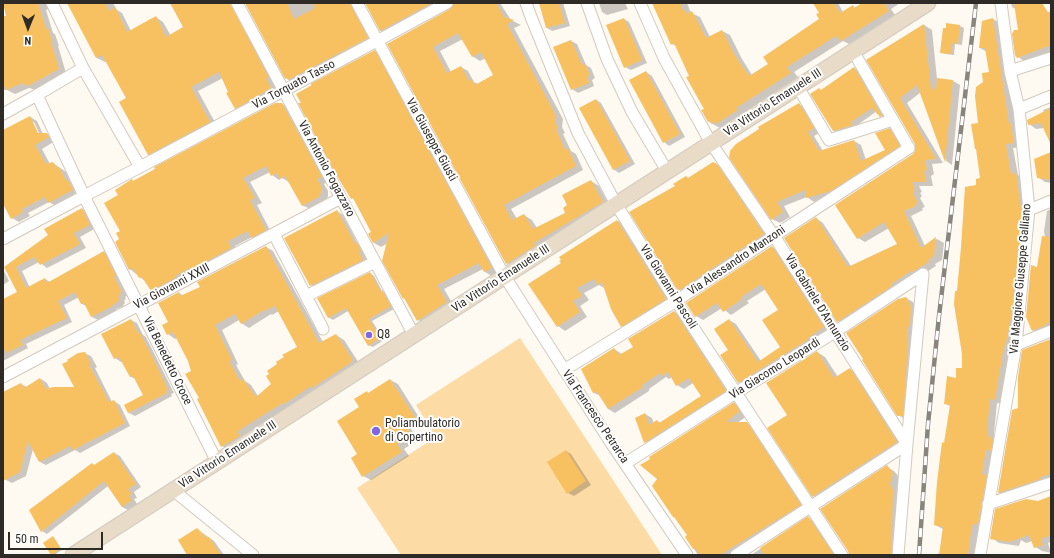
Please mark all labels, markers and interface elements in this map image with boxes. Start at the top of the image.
north arrow [8,8,48,48]
text: N [24,34,31,47]
street label: Via Torquato Tasso [250,57,338,113]
street label: Via Vittorio Emanuele III [721,66,825,140]
street label: Via Giuseppe Giusti [402,96,460,184]
street label: Via Antonio Fogazzaro [295,119,357,219]
street label: Via Maggiore Giuseppe Galliano [1007,203,1035,355]
street label: Via Alessandro Manzoni [686,223,788,299]
street label: Via Vittorio Emanuele III [449,242,553,316]
street label: Via Giovanni Pascoli [636,242,700,332]
street label: Via Gabriele D'Annunzio [781,252,853,354]
street label: Via Giovanni XXIII [132,261,212,313]
street label: Via Benedetto Croce [139,314,195,408]
place label: Q8 [377,328,390,342]
marker: Q8 [364,330,374,340]
street label: Via Giacomo Leopardi [727,335,823,403]
street label: Via Francesco Petrarca [558,368,632,466]
place label: Poliambulatorio di Copertino [385,417,460,445]
street label: Via Vittorio Emanuele III [176,418,280,492]
marker: Poliambulatorio di Copertino [370,425,382,437]
scale bar [10,524,105,550]
text: 50 m [15,532,39,546]

